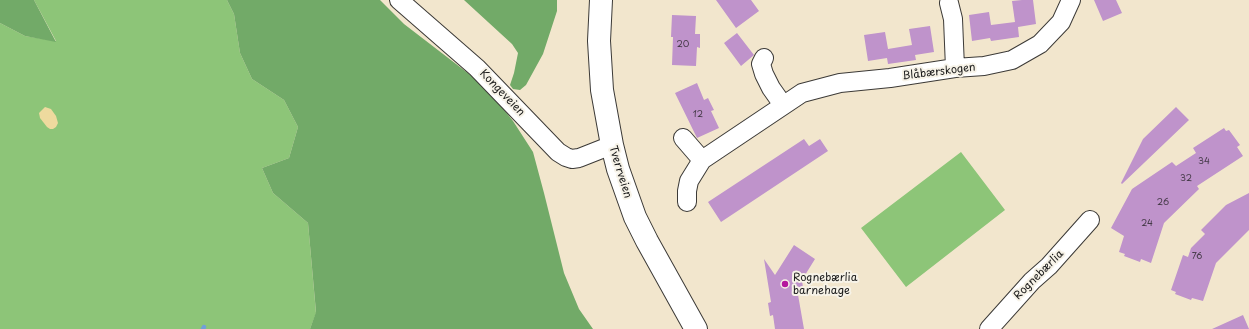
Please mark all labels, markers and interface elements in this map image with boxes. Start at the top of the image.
house number: 20 [677,40,689,50]
street label: Blåbærskogen [902,61,976,83]
street label: Kongeveien [477,67,527,119]
house number: 12 [693,110,703,120]
street label: Tverrveien [606,144,634,200]
house number: 34 [1198,157,1210,167]
house number: 32 [1180,174,1192,184]
house number: 26 [1157,198,1169,208]
house number: 24 [1141,219,1153,229]
street label: Rognebærlia [1012,248,1066,302]
house number: 76 [1192,252,1202,262]
place label: Rognebærlia barnehage [793,271,857,297]
marker: Rognebærlia barnehage [780,279,790,289]

